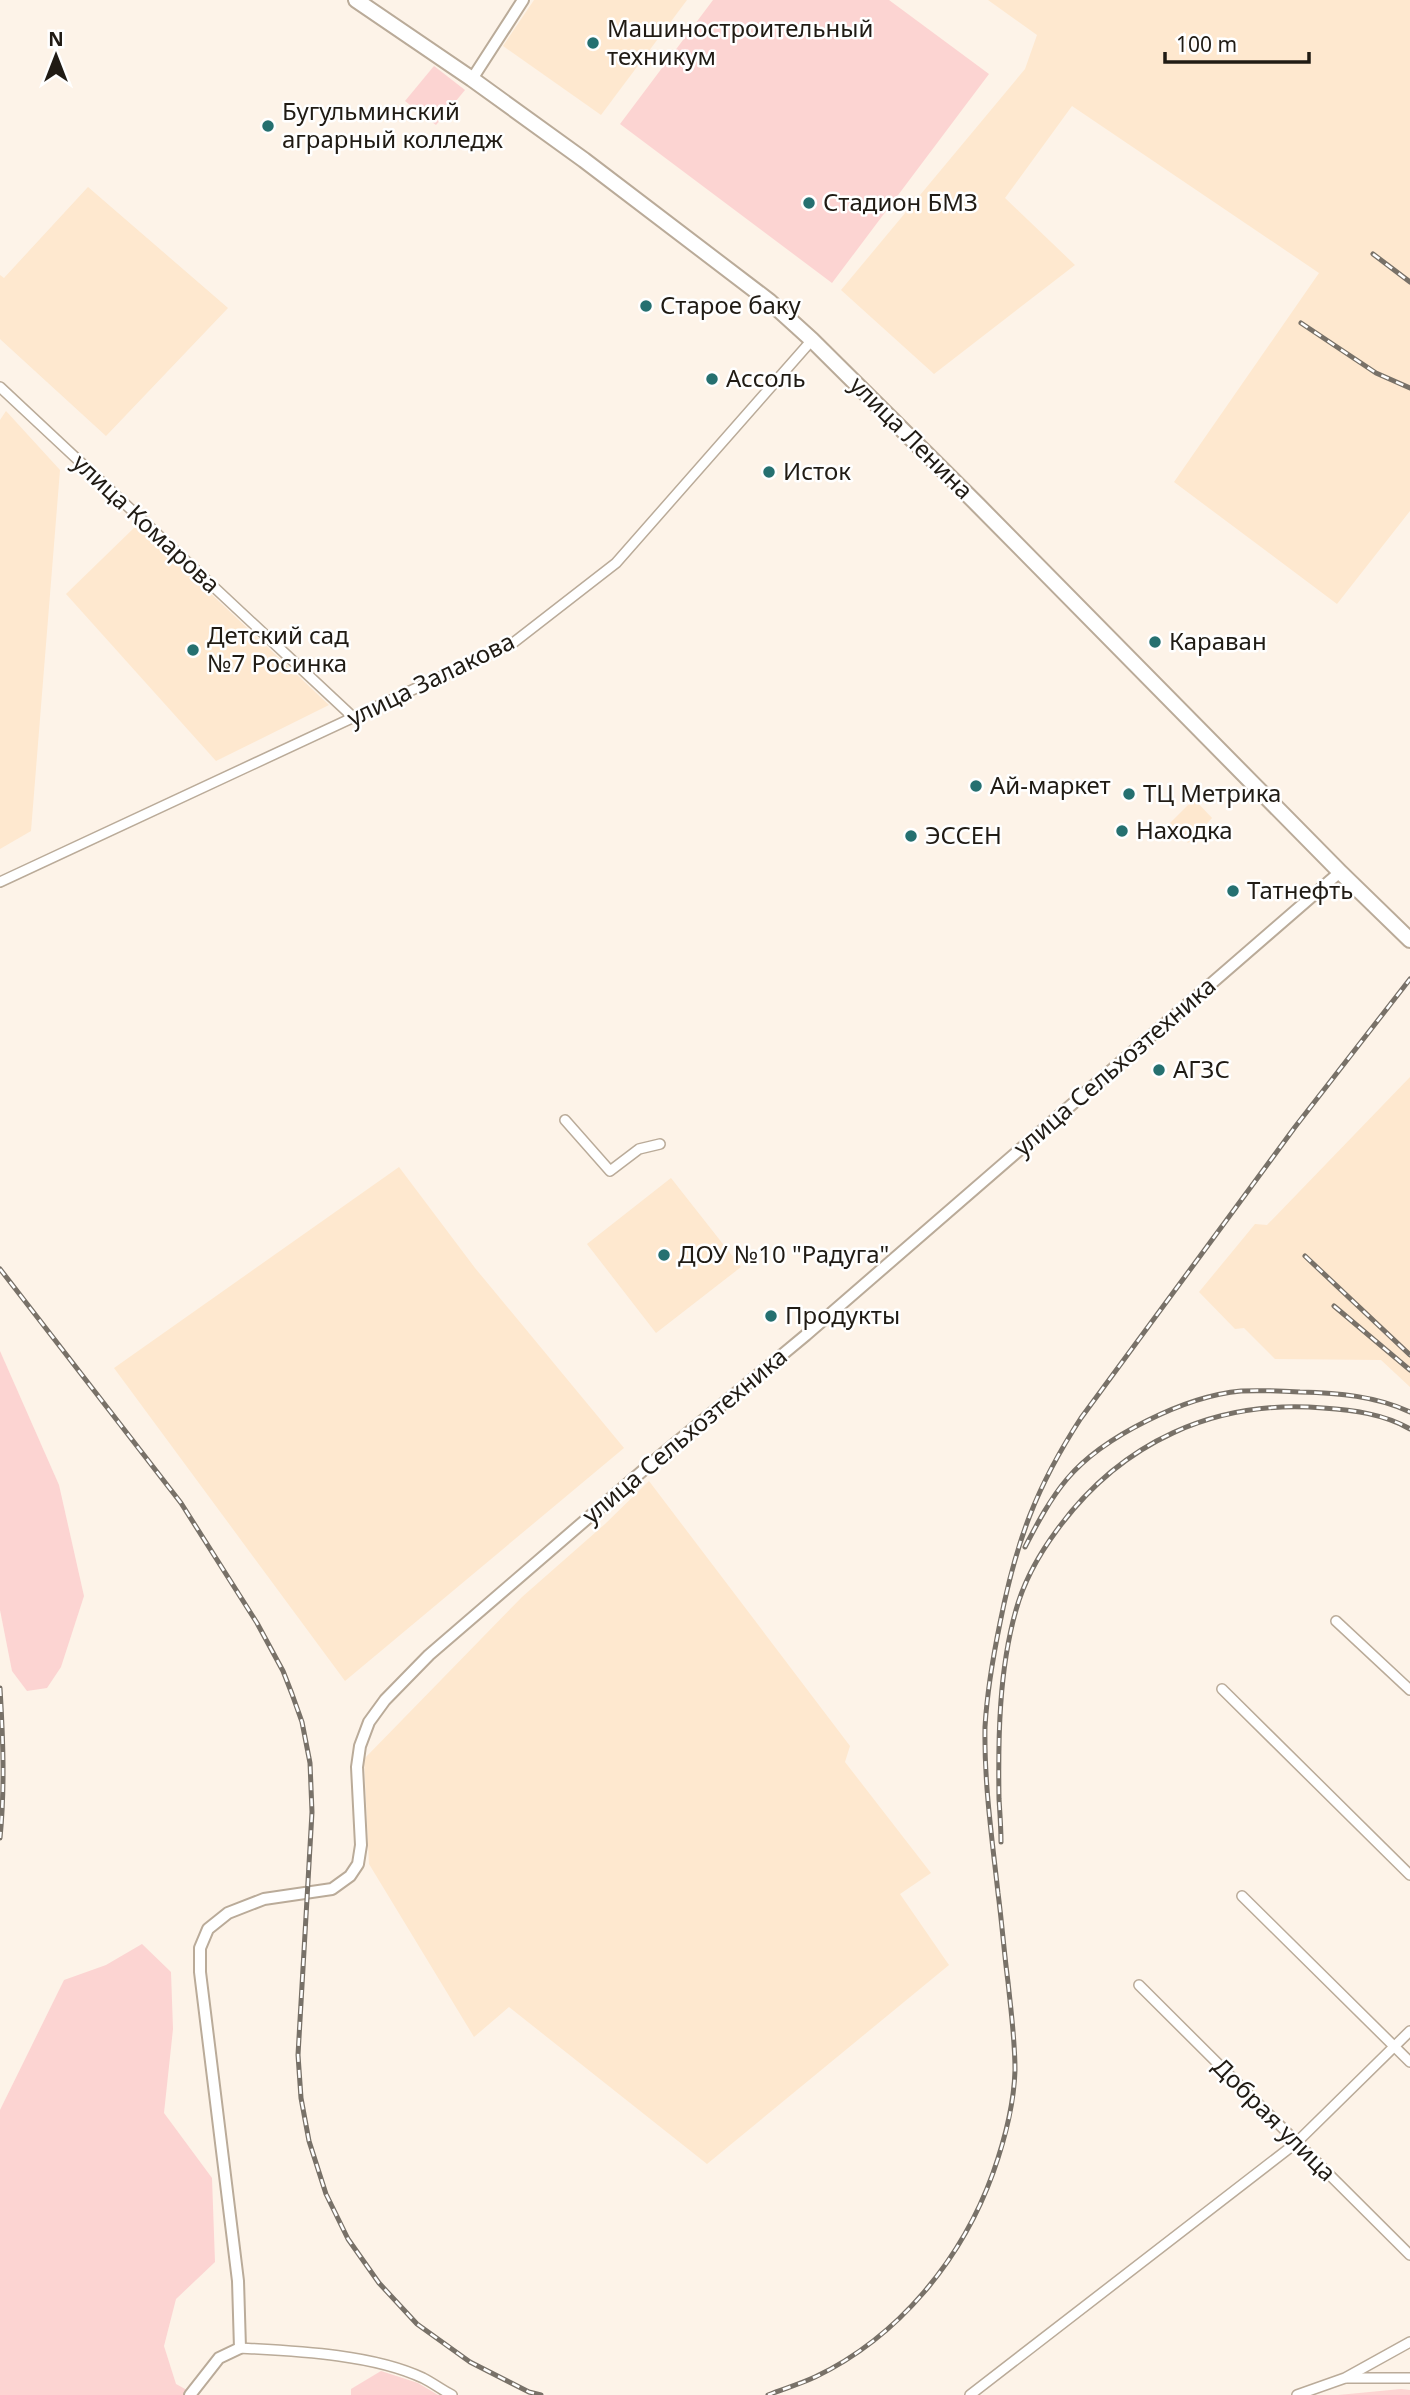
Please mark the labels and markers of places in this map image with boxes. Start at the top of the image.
place label: Машиностроительный техникум [607,11,873,72]
marker: Машиностроительный техникум [585,35,601,51]
place label: Бугульминский аграрный колледж [282,94,504,155]
marker: Бугульминский аграрный колледж [260,118,276,134]
place label: Стадион БМЗ [823,185,978,218]
marker: Стадион БМЗ [801,195,817,211]
place label: Старое баку [660,288,802,321]
marker: Старое баку [638,298,654,314]
place label: Ассоль [726,361,806,394]
marker: Ассоль [704,371,720,387]
place label: Исток [783,454,851,487]
marker: Исток [761,464,777,480]
place label: Детский сад №7 Росинка [207,618,349,679]
place label: Караван [1169,624,1267,657]
marker: Караван [1147,634,1163,650]
marker: Детский сад №7 Росинка [185,642,201,658]
place label: Ай-маркет [990,768,1111,801]
place label: ТЦ Метрика [1143,776,1281,809]
marker: Ай-маркет [968,778,984,794]
marker: ТЦ Метрика [1121,786,1137,802]
place label: Находка [1136,813,1233,846]
place label: ЭССЕН [925,818,1002,851]
marker: Находка [1114,823,1130,839]
marker: ЭССЕН [903,828,919,844]
place label: Татнефть [1247,873,1353,906]
marker: Татнефть [1225,883,1241,899]
place label: АГЗС [1173,1052,1230,1085]
marker: АГЗС [1151,1062,1167,1078]
place label: ДОУ №10 "Радуга" [678,1237,889,1270]
marker: ДОУ №10 "Радуга" [656,1247,672,1263]
place label: Продукты [785,1298,900,1331]
marker: Продукты [763,1308,779,1324]

